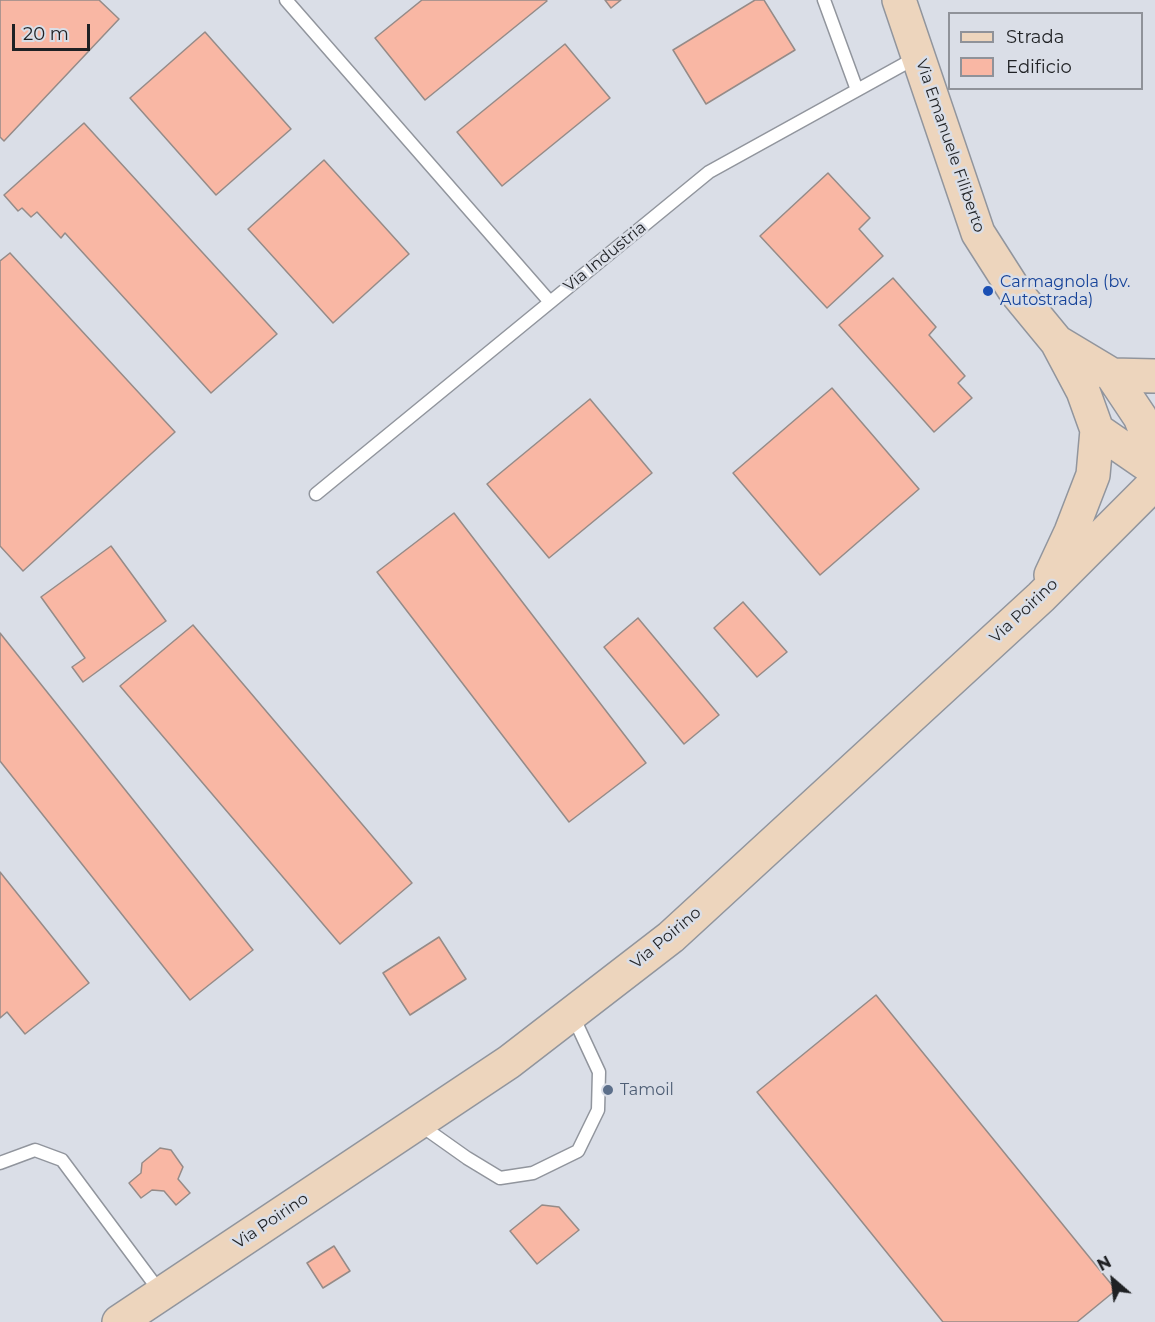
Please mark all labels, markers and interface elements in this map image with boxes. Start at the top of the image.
scale bar [15,12,93,50]
legend [948,12,1143,90]
text: 20 m [23,23,69,45]
text: Strada [1006,26,1064,48]
text: Edificio [1006,56,1072,78]
street label: Via Emanuele Filiberto [911,57,989,235]
street label: Via Industria [560,218,650,296]
place label: Carmagnola (bv. Autostrada) [1000,272,1131,310]
marker: Carmagnola (bv. Autostrada) [981,284,995,298]
street label: Via Poirino [986,575,1062,647]
street label: Via Poirino [627,903,705,973]
place label: Tamoil [620,1080,674,1100]
marker: Tamoil [601,1083,615,1097]
street label: Via Poirino [230,1189,312,1253]
north arrow [1083,1250,1143,1310]
text: N [1094,1252,1114,1275]

